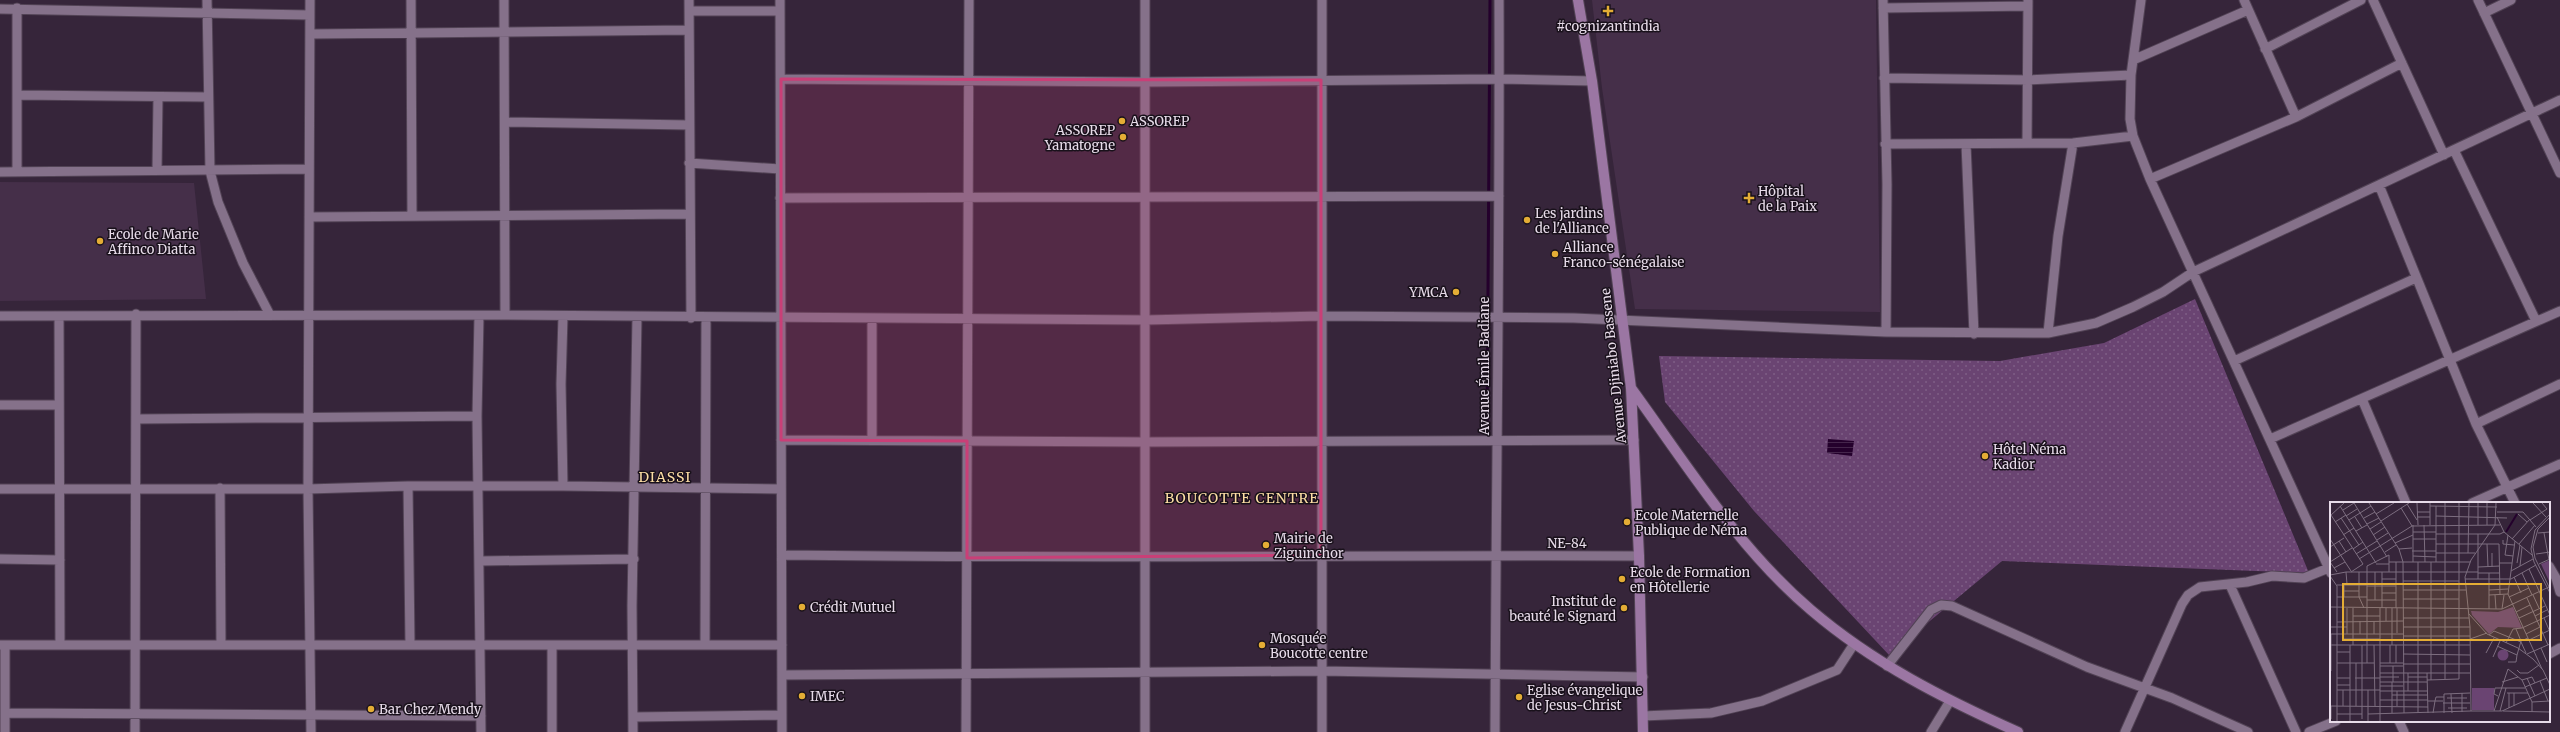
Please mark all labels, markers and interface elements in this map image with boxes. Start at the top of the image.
marker: #cognizantindia [1602,5,1614,17]
place label: #cognizantindia [1556,18,1660,35]
place label: ASSOREP [1129,113,1189,130]
marker: ASSOREP [1117,116,1127,126]
place label: ASSOREP Yamatogne [1044,122,1115,154]
marker: ASSOREP Yamatogne [1118,132,1128,142]
place label: Hôpital de la Paix [1758,183,1817,215]
marker: Hôpital de la Paix [1743,192,1755,204]
place label: Les jardins de l'Alliance [1535,205,1609,237]
marker: Les jardins de l'Alliance [1522,215,1532,225]
place label: Ecole de Marie Affinco Diatta [107,226,199,258]
marker: Ecole de Marie Affinco Diatta [95,236,105,246]
place label: Alliance Franco-sénégalaise [1562,239,1685,271]
marker: Alliance Franco-sénégalaise [1550,249,1560,259]
place label: YMCA [1408,284,1449,301]
marker: YMCA [1451,287,1461,297]
street label: Avenue Djiniabo Bassene [1597,287,1630,445]
street label: Avenue Émile Badiane [1475,297,1493,436]
place label: Hôtel Néma Kadior [1993,441,2066,473]
marker: Hôtel Néma Kadior [1980,451,1990,461]
district label: DIASSI [639,468,691,486]
district label: BOUCOTTE CENTRE [1165,489,1319,507]
inset map [2330,502,2550,722]
place label: Ecole Maternelle Publique de Néma [1635,507,1747,539]
marker: Ecole Maternelle Publique de Néma [1622,517,1632,527]
place label: Mairie de Ziguinchor [1274,530,1344,562]
street label: NE-84 [1547,535,1587,552]
marker: Mairie de Ziguinchor [1261,540,1271,550]
place label: Ecole de Formation en Hôtellerie [1630,564,1750,596]
marker: Ecole de Formation en Hôtellerie [1617,574,1627,584]
place label: Institut de beauté le Signard [1508,593,1616,625]
place label: Crédit Mutuel [810,599,895,616]
marker: Crédit Mutuel [797,602,807,612]
marker: Institut de beauté le Signard [1619,603,1629,613]
place label: Mosquée Boucotte centre [1270,630,1368,662]
marker: Mosquée Boucotte centre [1257,640,1267,650]
place label: Eglise évangelique de Jesus-Christ [1527,682,1643,714]
place label: IMEC [810,688,844,705]
marker: IMEC [797,691,807,701]
marker: Eglise évangelique de Jesus-Christ [1514,692,1524,702]
place label: Bar Chez Mendy [379,701,482,718]
marker: Bar Chez Mendy [366,704,376,714]

